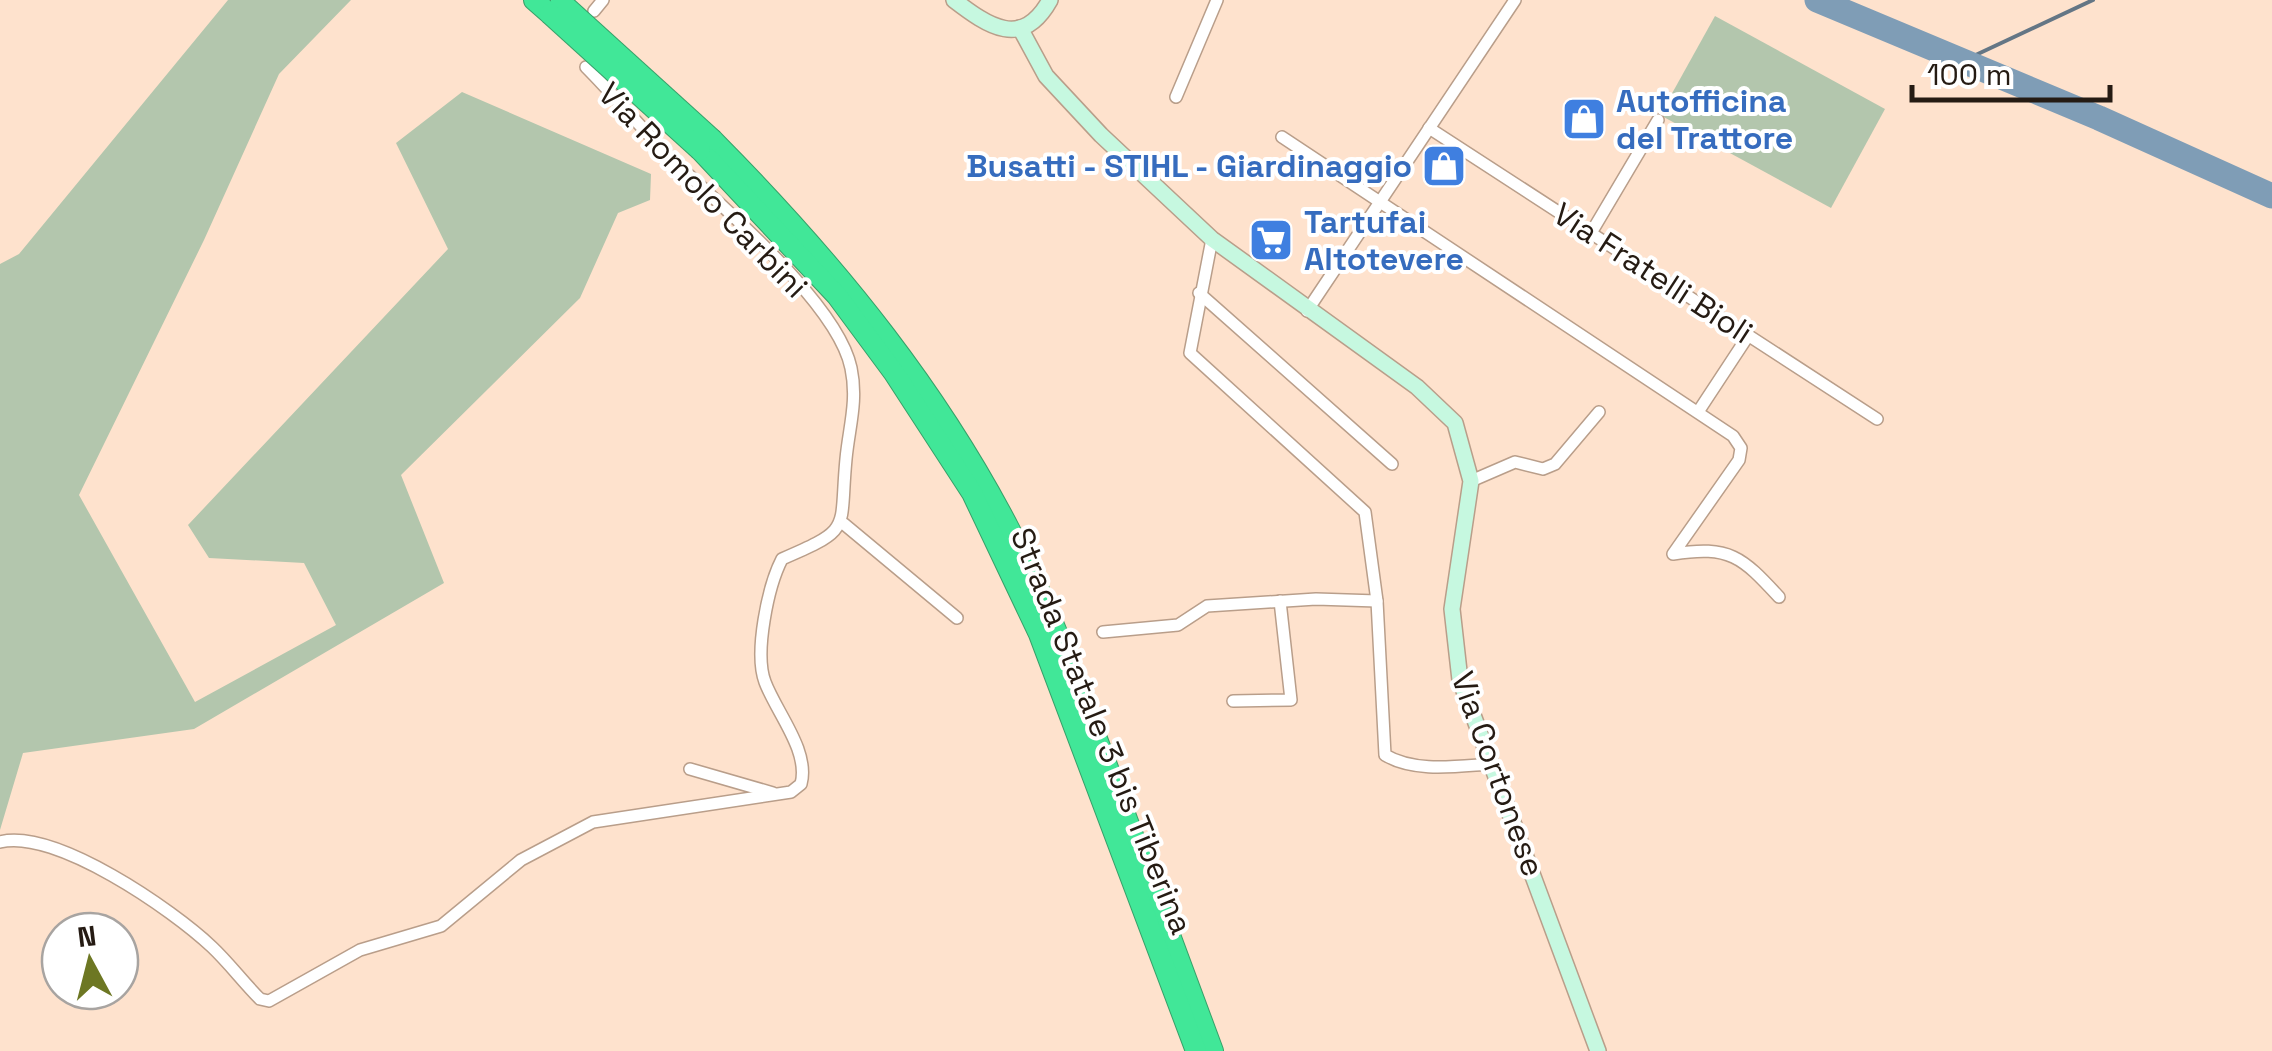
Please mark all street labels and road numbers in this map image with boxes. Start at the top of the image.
street label: Via Romolo Carbini [590,74,816,306]
street label: Via Fratelli Bioli [1546,194,1760,352]
street label: Strada Statale 3 bis Tiberina [1002,522,1202,940]
street label: Via Cortonese [1442,666,1554,882]

